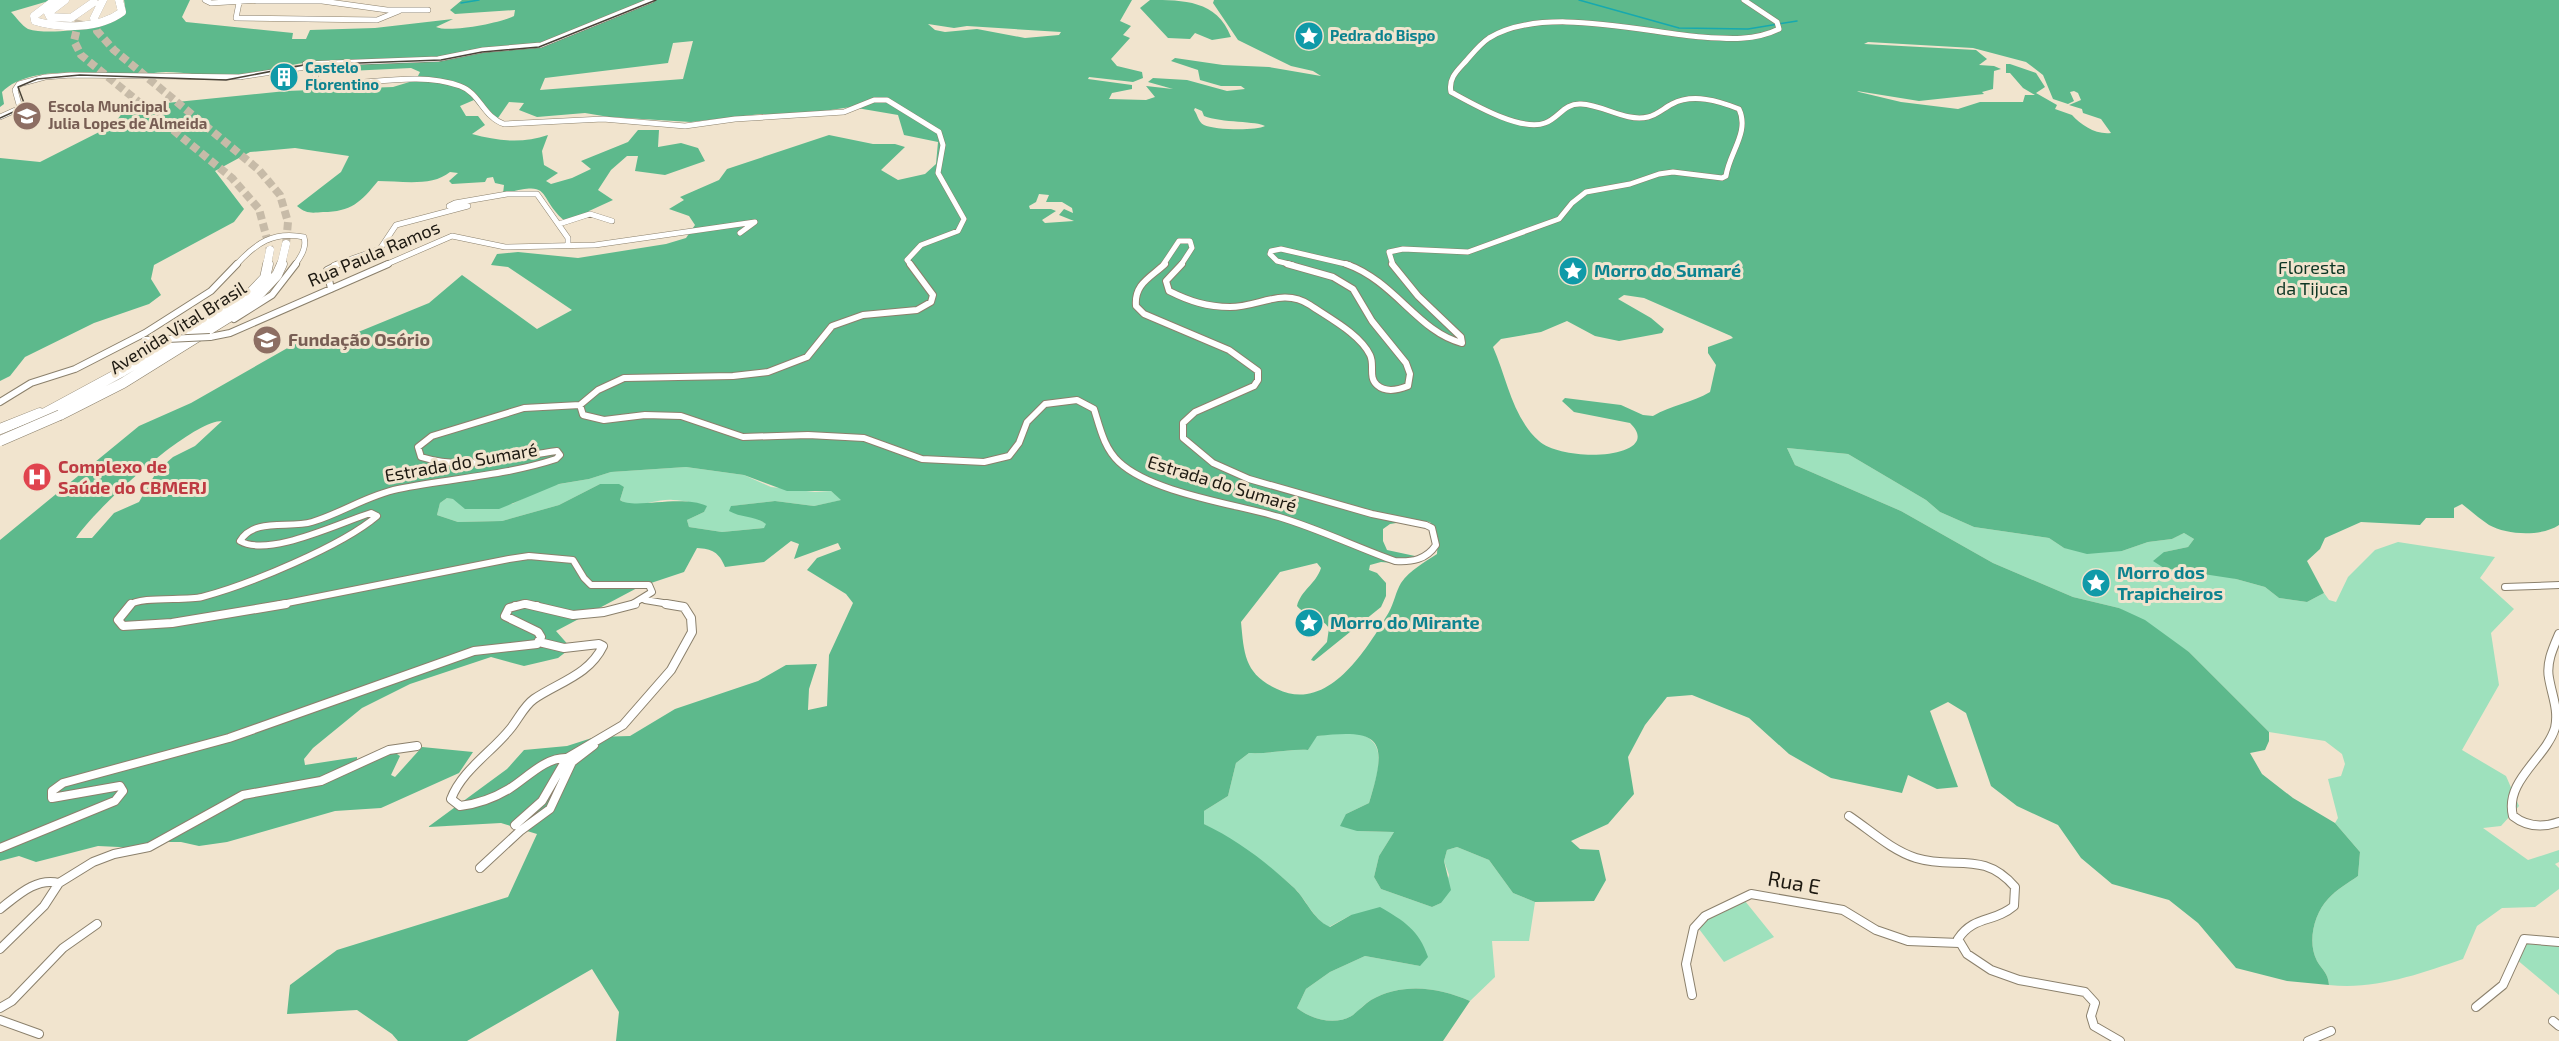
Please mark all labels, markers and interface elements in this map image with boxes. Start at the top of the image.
place icon: Pedra do Bispo [1293,20,1325,52]
place label: Pedra do Bispo [1330,26,1436,44]
place label: Castelo Florentino [305,58,379,93]
building icon: Castelo Florentino [268,61,300,93]
place label: Escola Municipal Julia Lopes de Almeida [48,97,207,132]
school or university icon: Escola Municipal Julia Lopes de Almeida [11,100,43,132]
street label: Rua Paula Ramos [304,215,443,291]
place icon: Morro do Sumaré [1557,255,1589,287]
park label: Floresta da Tijuca [2276,256,2348,299]
place label: Morro do Sumaré [1594,259,1741,281]
street label: Avenida Vital Brasil [105,276,250,378]
school or university icon: Fundação Osório [251,324,283,356]
place label: Fundação Osório [288,328,430,351]
street label: Estrada do Sumaré [383,438,539,486]
street label: Estrada do Sumaré [1145,450,1299,516]
place label: Complexo de Saúde do CBMERJ [58,455,207,498]
hospital icon: Complexo de Saúde do CBMERJ [21,461,53,493]
place label: Morro dos Trapicheiros [2117,561,2223,604]
place icon: Morro dos Trapicheiros [2080,567,2112,599]
place icon: Morro do Mirante [1293,607,1325,639]
place label: Morro do Mirante [1330,611,1480,633]
street label: Rua E [1766,865,1822,898]

